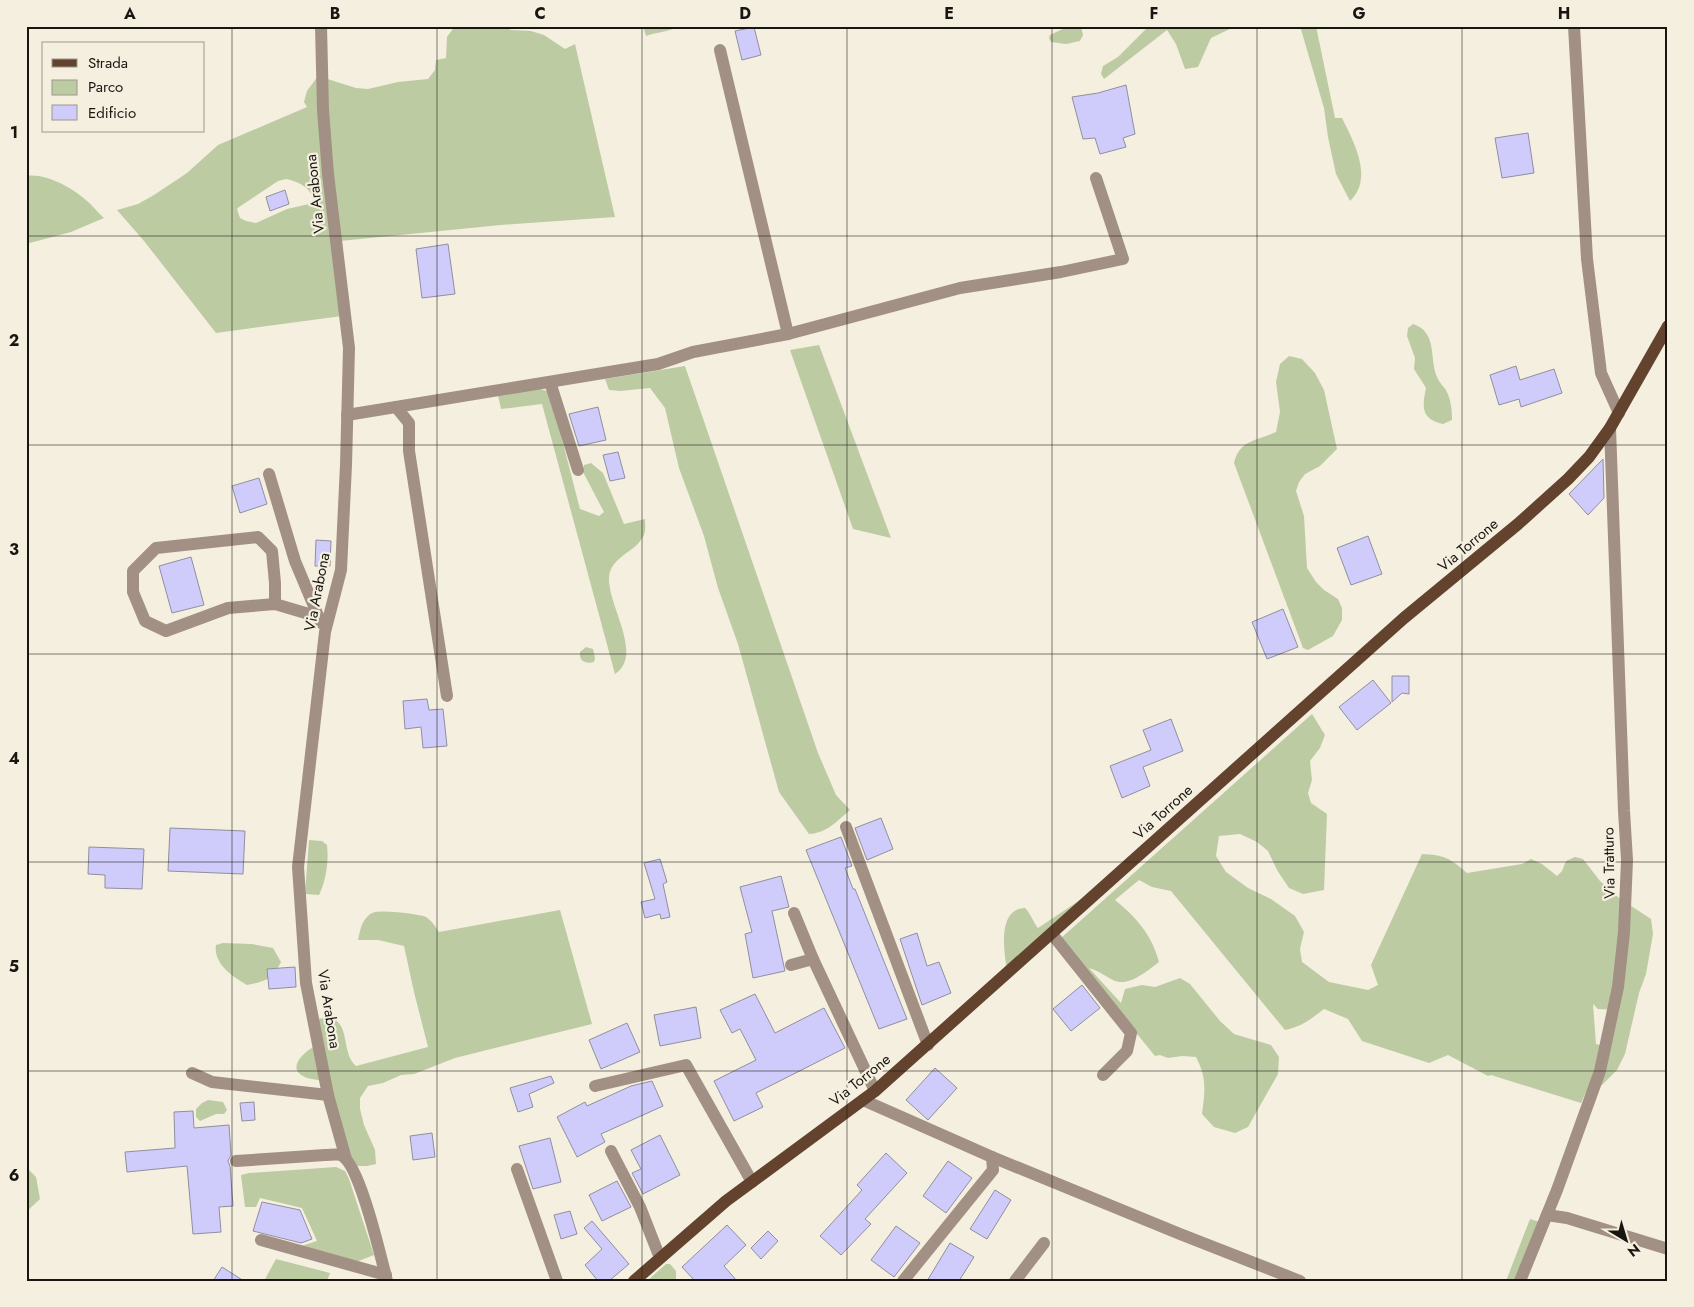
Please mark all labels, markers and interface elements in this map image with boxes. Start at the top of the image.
text: A [123,2,136,25]
text: B [330,2,340,25]
text: C [534,2,546,25]
text: D [739,2,751,25]
text: E [944,2,954,25]
text: F [1150,2,1158,25]
text: G [1352,2,1366,25]
text: H [1558,2,1570,25]
legend [42,42,205,132]
text: Strada [88,52,128,74]
text: Parco [88,76,123,98]
text: Edificio [88,102,136,124]
text: 1 [10,121,18,144]
street label: Via Arabona [300,153,330,235]
text: 2 [9,329,19,352]
street label: Via Torrone [1433,513,1503,577]
text: 3 [9,538,19,561]
street label: Via Arabona [299,551,335,633]
text: 4 [8,747,20,770]
street label: Via Torrone [1128,779,1198,845]
street label: Via Tratturo [1597,827,1621,899]
text: 5 [9,955,19,978]
street label: Via Arabona [312,968,346,1050]
street label: Via Torrone [825,1048,896,1112]
text: 6 [9,1164,19,1187]
north arrow [1602,1214,1652,1264]
text: N [1623,1239,1645,1262]

